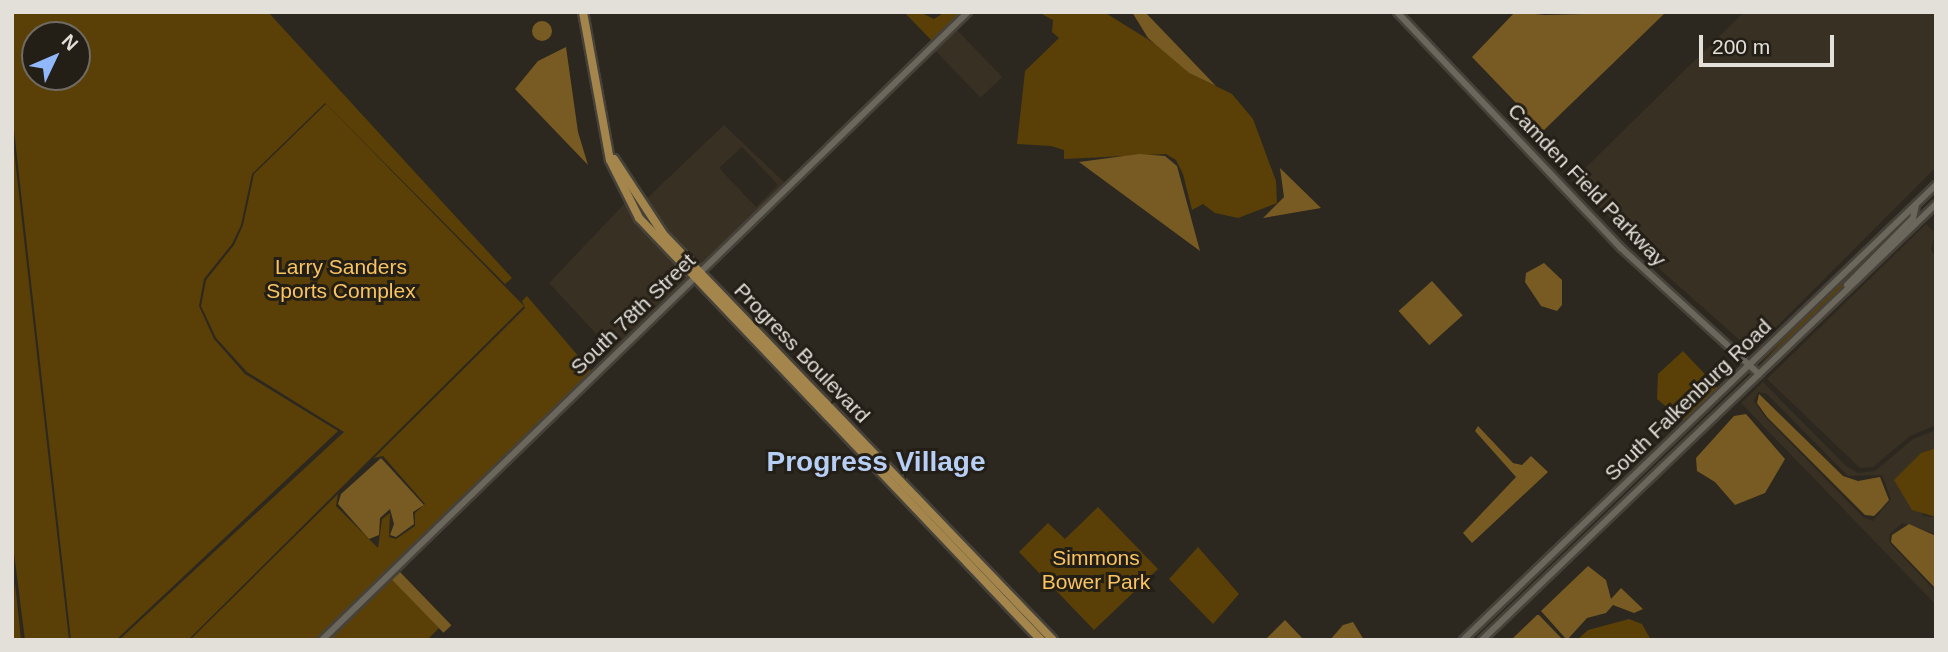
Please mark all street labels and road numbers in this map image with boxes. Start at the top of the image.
street label: Camden Field Parkway [1503,98,1671,272]
street label: South 78th Street [565,248,701,380]
street label: Progress Boulevard [729,278,875,428]
street label: South Falkenburg Road [1599,314,1777,486]

